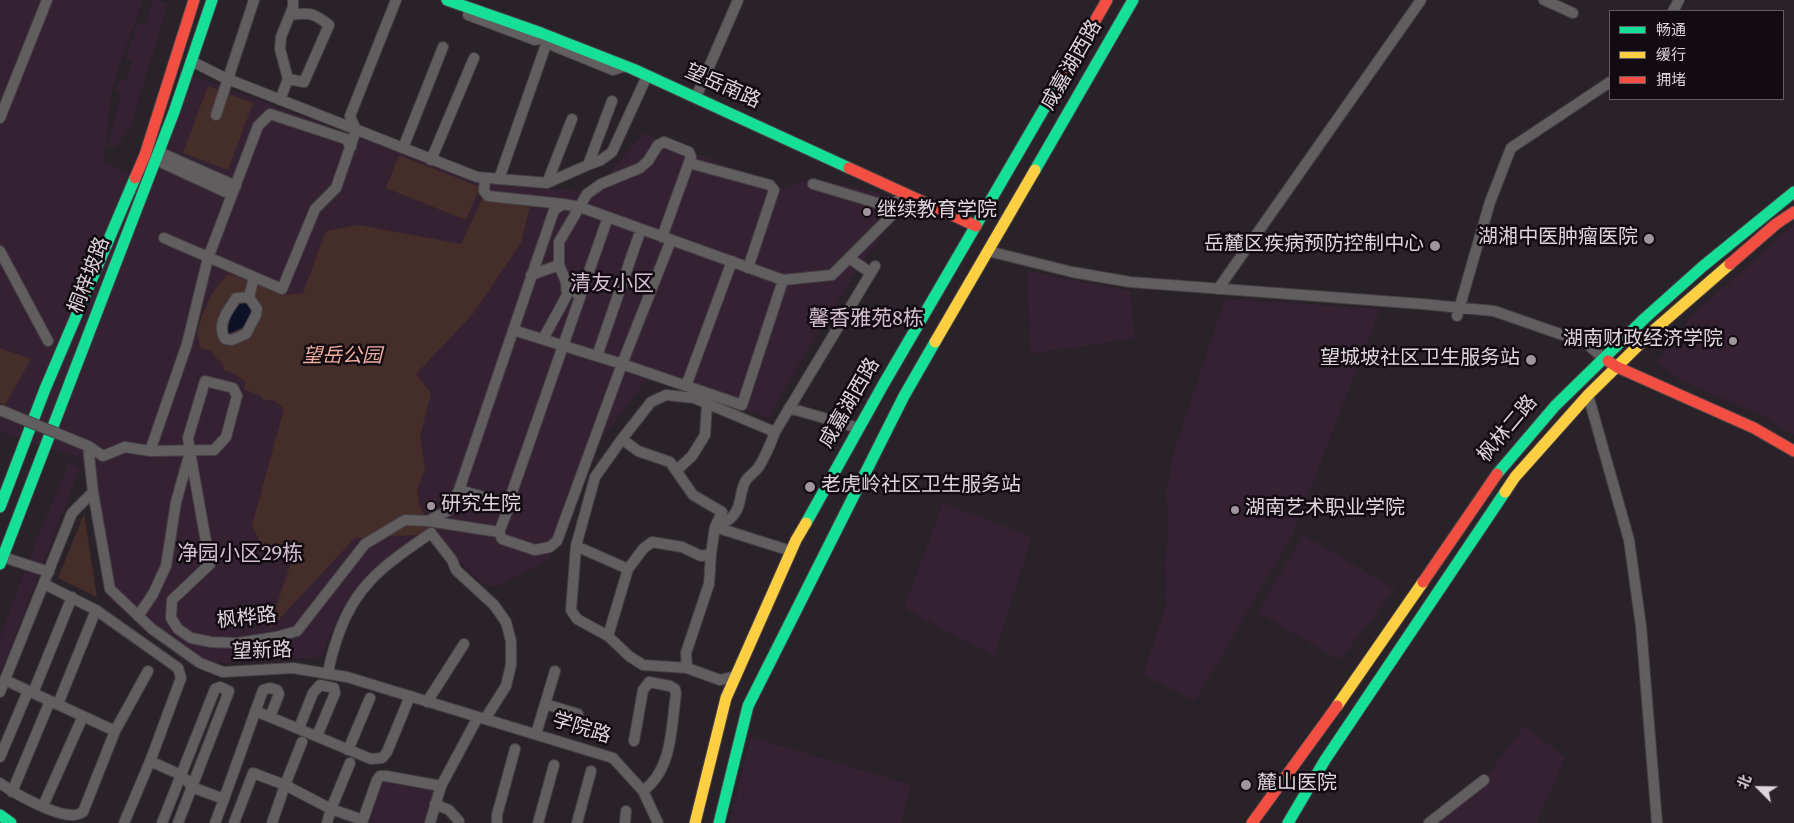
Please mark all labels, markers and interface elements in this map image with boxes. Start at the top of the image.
legend [1609,10,1784,100]
street label: 咸嘉湖西路 [1038,17,1108,115]
text: 畅通 [1656,19,1686,42]
text: 缓行 [1656,44,1686,67]
street label: 望岳南路 [681,61,763,115]
text: 拥堵 [1656,69,1686,92]
place label: 继续教育学院 [877,200,997,224]
marker: 继续教育学院 [861,206,873,218]
place label: 湖湘中医肿瘤医院 [1478,227,1638,251]
marker: 湖湘中医肿瘤医院 [1642,232,1656,246]
street label: 桐梓坡路 [65,234,117,318]
place label: 岳麓区疾病预防控制中心 [1204,234,1424,258]
marker: 岳麓区疾病预防控制中心 [1428,239,1442,253]
district label: 清友小区 [570,273,654,299]
district label: 馨香雅苑8栋 [808,308,924,334]
place label: 湖南财政经济学院 [1563,329,1723,353]
marker: 湖南财政经济学院 [1727,335,1739,347]
park label: 望岳公园 [302,346,382,370]
place label: 望城坡社区卫生服务站 [1320,348,1520,372]
marker: 望城坡社区卫生服务站 [1524,353,1538,367]
street label: 咸嘉湖西路 [816,355,886,453]
street label: 枫林二路 [1474,392,1544,468]
place label: 老虎岭社区卫生服务站 [821,475,1021,499]
marker: 老虎岭社区卫生服务站 [803,480,817,494]
place label: 研究生院 [441,494,521,518]
place label: 湖南艺术职业学院 [1245,498,1405,522]
marker: 研究生院 [425,500,437,512]
marker: 湖南艺术职业学院 [1229,504,1241,516]
district label: 净园小区29栋 [177,543,303,569]
street label: 枫桦路 [216,605,278,635]
street label: 望新路 [232,640,292,666]
street label: 学院路 [549,710,613,750]
north arrow [1734,763,1784,813]
text: 北 [1732,771,1757,792]
place label: 麓山医院 [1257,773,1337,797]
marker: 麓山医院 [1239,778,1253,792]

